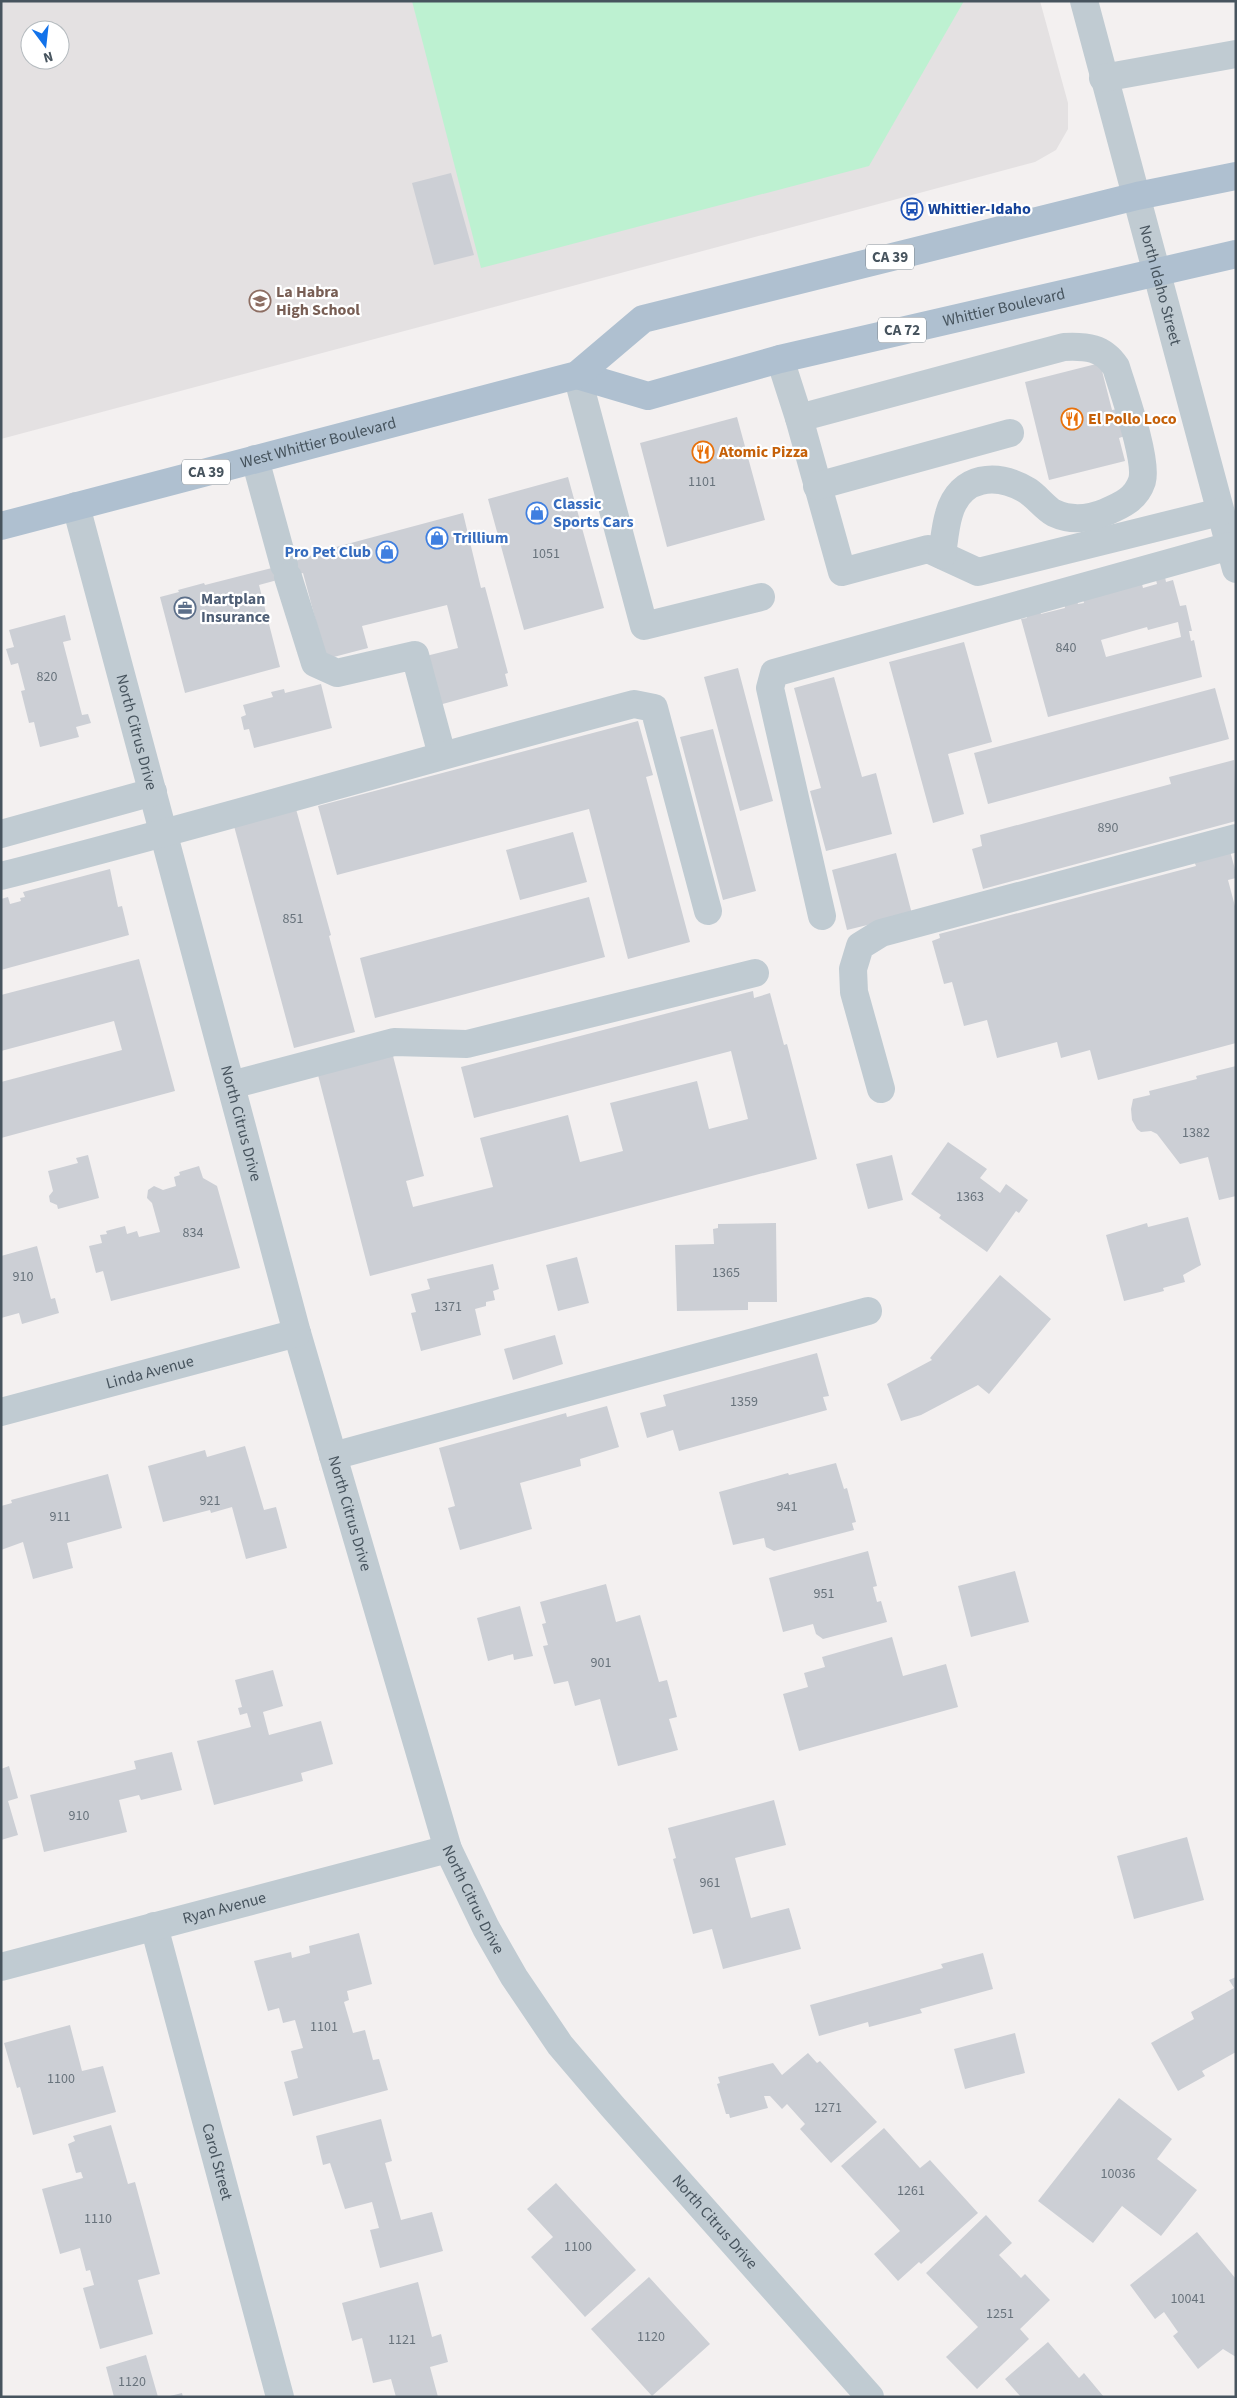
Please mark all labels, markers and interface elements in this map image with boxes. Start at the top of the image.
north arrow [20,20,70,70]
text: N [41,46,55,67]
bus stop icon: Whittier-Idaho [900,197,924,221]
place label: Whittier-Idaho [928,198,1031,220]
street label: North Idaho Street [1133,222,1187,348]
road number: CA 39 [866,244,914,270]
place label: La Habra High School [276,281,360,321]
street label: Whittier Boulevard [941,283,1067,332]
school or university icon: La Habra High School [248,289,272,313]
road number: CA 72 [878,318,926,342]
restaurant icon: El Pollo Loco [1060,407,1084,431]
place label: El Pollo Loco [1088,408,1177,430]
street label: West Whittier Boulevard [238,412,399,474]
restaurant icon: Atomic Pizza [691,440,715,464]
place label: Atomic Pizza [718,441,808,463]
road number: CA 39 [182,460,230,484]
house number: 1101 [688,472,716,492]
place label: Classic Sports Cars [553,493,634,533]
shop icon: Classic Sports Cars [525,501,549,525]
shop icon: Trillium [425,526,449,550]
place label: Trillium [453,527,508,549]
shop icon: Pro Pet Club [375,540,399,564]
place label: Pro Pet Club [284,541,371,563]
house number: 1051 [532,544,560,564]
place label: Martplan Insurance [201,588,270,628]
office icon: Martplan Insurance [173,596,197,620]
house number: 840 [1056,638,1076,658]
house number: 820 [37,667,57,687]
street label: North Citrus Drive [110,672,162,793]
house number: 890 [1098,818,1118,838]
house number: 851 [283,909,303,929]
street label: North Citrus Drive [215,1063,267,1184]
house number: 1382 [1182,1123,1210,1143]
house number: 1363 [956,1187,984,1207]
house number: 834 [183,1223,203,1243]
house number: 1365 [712,1263,740,1283]
house number: 910 [13,1267,33,1287]
house number: 1371 [434,1297,462,1317]
street label: Linda Avenue [103,1350,196,1395]
house number: 1359 [730,1392,758,1412]
street label: North Citrus Drive [322,1453,377,1574]
house number: 921 [200,1491,220,1511]
house number: 941 [777,1497,797,1517]
house number: 911 [50,1507,70,1527]
house number: 951 [814,1584,834,1604]
house number: 901 [591,1653,611,1673]
house number: 910 [69,1806,89,1826]
street label: North Citrus Drive [437,1841,510,1958]
house number: 961 [700,1873,720,1893]
street label: Ryan Avenue [180,1886,269,1930]
house number: 1101 [310,2017,338,2037]
house number: 1100 [47,2069,75,2089]
house number: 1271 [814,2098,842,2118]
street label: Carol Street [196,2121,238,2203]
house number: 10036 [1101,2164,1135,2184]
street label: North Citrus Drive [667,2170,763,2274]
house number: 1261 [897,2181,925,2201]
house number: 1110 [84,2209,112,2229]
house number: 1100 [564,2237,592,2257]
house number: 10041 [1171,2289,1205,2309]
house number: 1251 [986,2304,1014,2324]
house number: 1120 [637,2327,665,2347]
house number: 1121 [388,2330,416,2350]
house number: 1120 [118,2372,146,2392]

